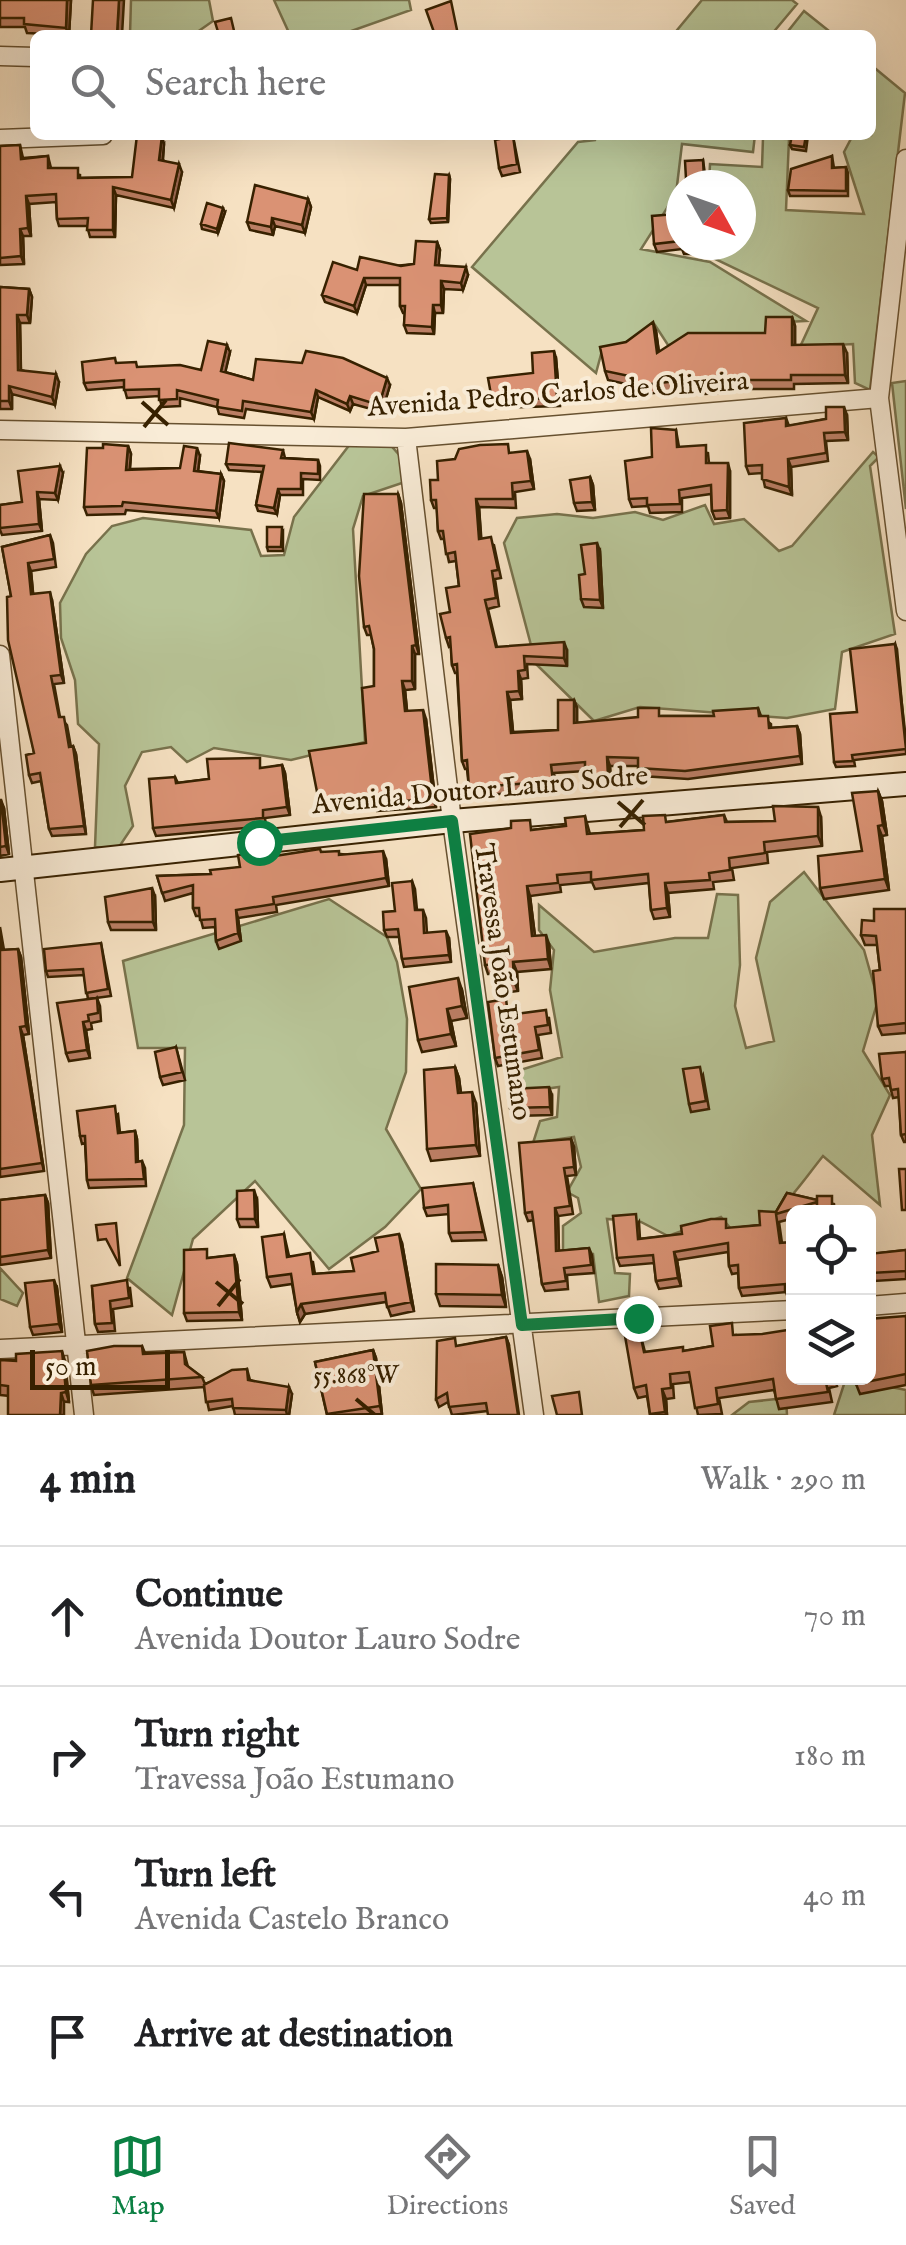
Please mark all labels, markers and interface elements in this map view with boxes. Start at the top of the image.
search box [30,30,876,140]
icon: search [65,58,120,113]
text: Search here [145,61,326,109]
north arrow [666,170,756,260]
street label: Avenida Pedro Carlos de Oliveira [365,364,751,426]
street label: Avenida Doutor Lauro Sodre [309,759,650,823]
route start [237,820,283,866]
street label: Travessa João Estumano [465,841,539,1123]
map controls [786,1205,876,1385]
button: locate [786,1205,876,1295]
button: layers [786,1295,876,1385]
route end [616,1296,662,1342]
scale bar [30,1345,170,1390]
text: 50 m [45,1350,97,1385]
text: 55.868°W [313,1360,400,1392]
text: 4 min [40,1454,136,1507]
text: Walk · 290 m [700,1460,866,1501]
text: Continue [135,1572,283,1620]
icon: ahead [40,1589,95,1644]
text: 70 m [804,1596,866,1637]
text: Avenida Doutor Lauro Sodre [135,1620,521,1661]
text: Turn right [135,1712,299,1760]
icon: right [40,1729,95,1784]
text: 180 m [794,1736,866,1777]
text: Travessa João Estumano [135,1760,454,1801]
text: Turn left [135,1852,276,1900]
icon: left [40,1869,95,1924]
text: 40 m [803,1876,866,1917]
text: Avenida Castelo Branco [135,1900,449,1941]
icon: arrive [40,2009,95,2064]
text: Arrive at destination [135,2012,453,2060]
tab: Map [110,2129,165,2224]
tab: Directions [386,2129,508,2224]
tab: Saved [729,2129,796,2224]

